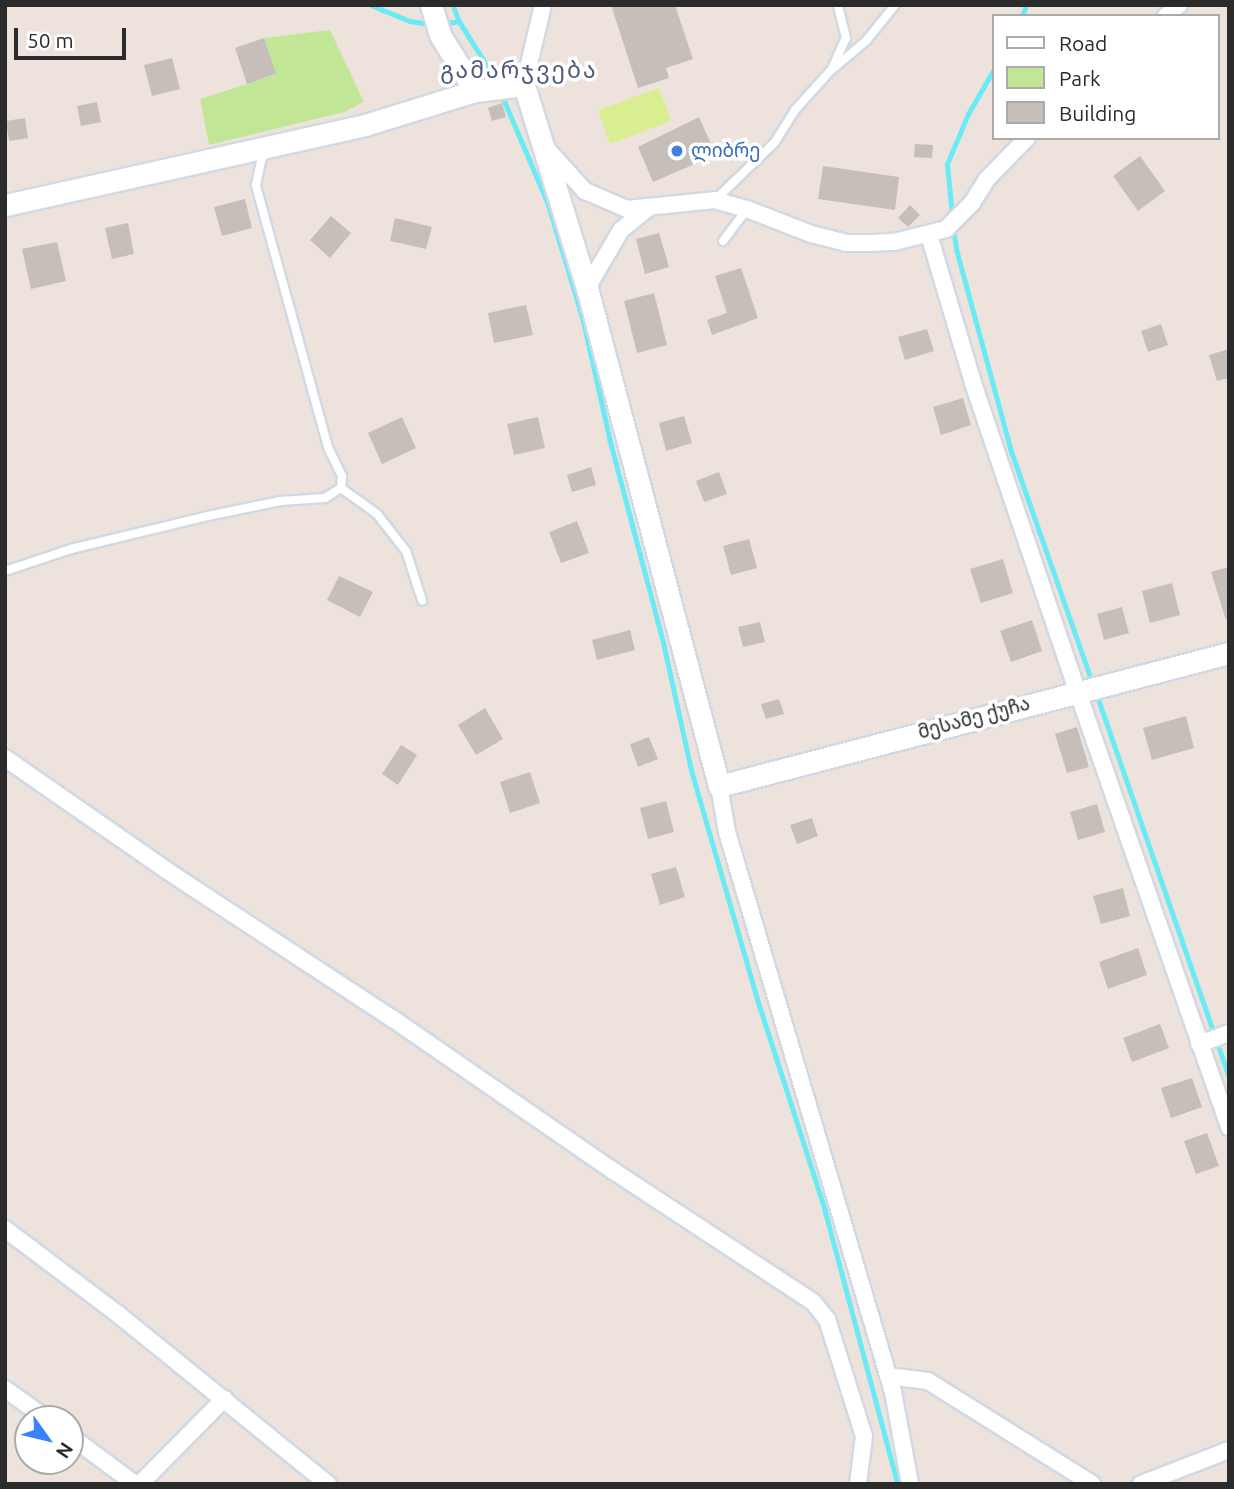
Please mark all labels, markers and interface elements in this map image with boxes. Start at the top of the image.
scale bar [18,14,130,58]
legend [992,14,1220,140]
text: 50 m [27,28,74,52]
text: Road [1059,31,1107,55]
district label: გამარჯვება [442,56,596,84]
text: Park [1059,66,1101,90]
text: Building [1059,101,1136,125]
place label: ლიბრე [691,140,760,162]
marker: ლიბრე [669,143,685,159]
street label: მესამე ქუჩა [915,692,1033,744]
north arrow [14,1405,84,1475]
text: N [52,1439,78,1463]

